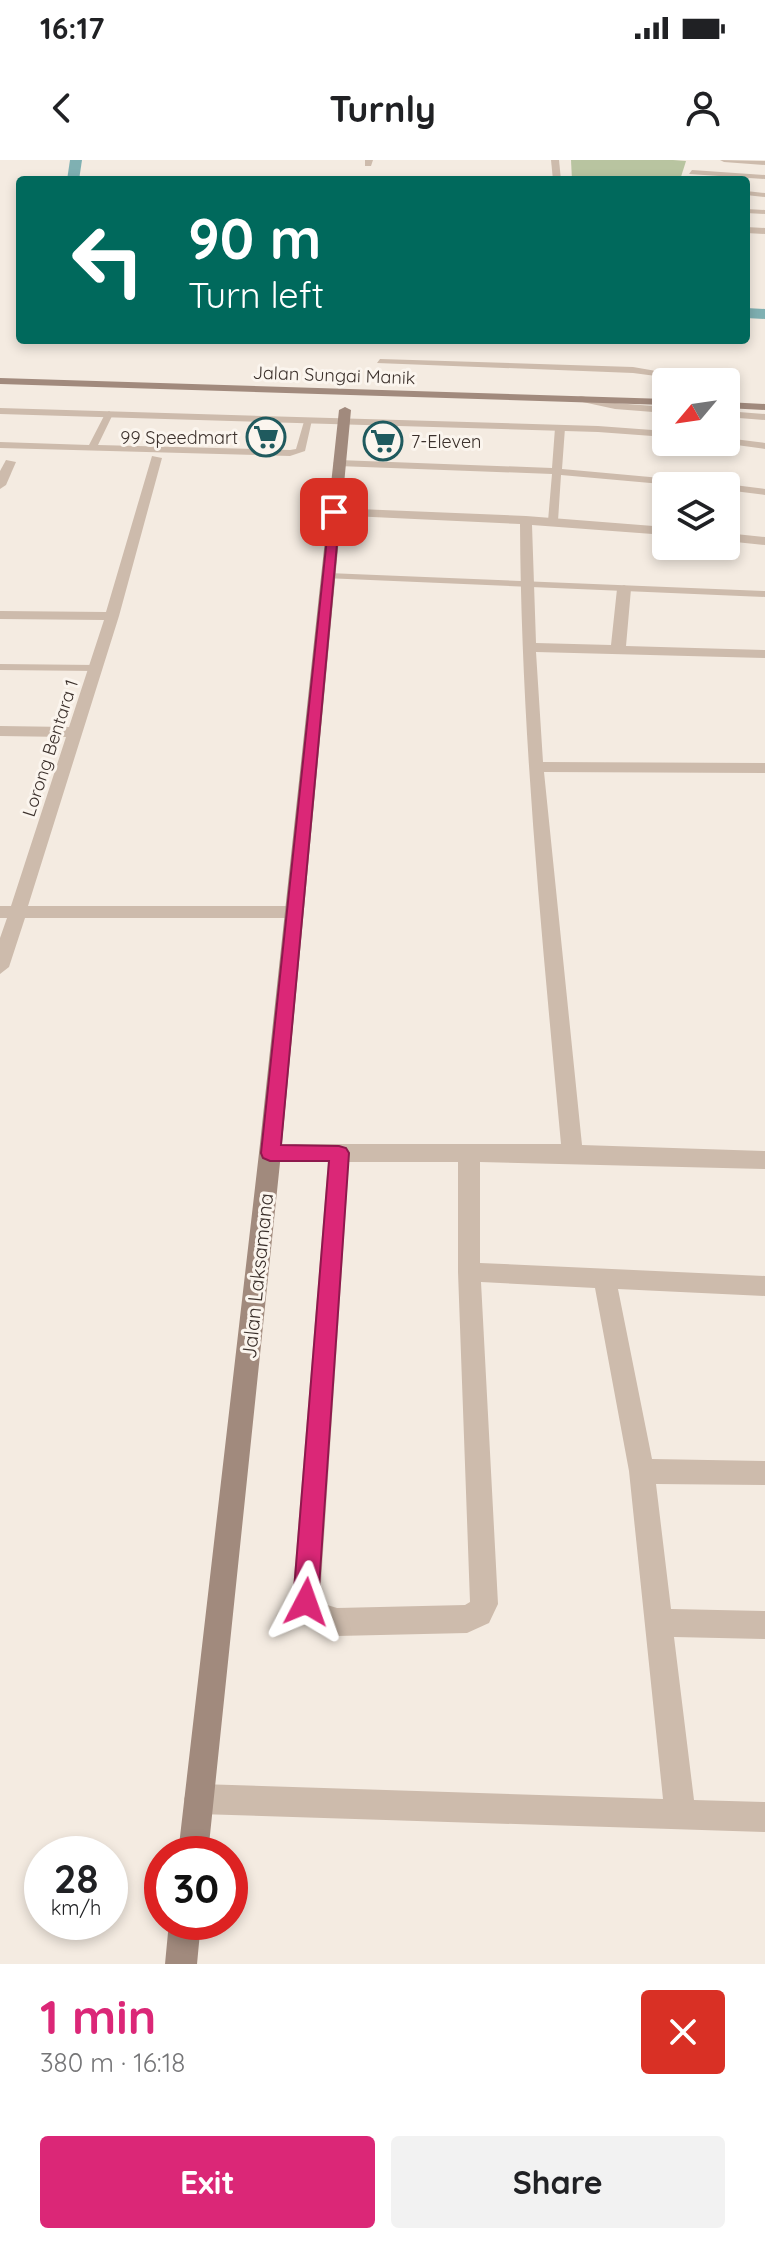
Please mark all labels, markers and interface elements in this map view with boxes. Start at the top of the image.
text: 16:17 [40,9,105,47]
icon: back [40,86,84,130]
text: Turnly [329,86,436,131]
icon: person [681,86,725,130]
text: 90 m [188,203,322,273]
icon: left [56,208,160,312]
text: Turn left [188,272,324,317]
street label: Jalan Sungai Manik [252,361,416,389]
north arrow [652,368,740,456]
map controls [652,368,740,560]
supermarket icon: 99 Speedmart [245,416,287,458]
supermarket icon: 7-Eleven [362,420,404,462]
place label: 99 Speedmart [120,426,238,449]
place label: 7-Eleven [411,430,482,453]
button: layers [652,472,740,560]
pin [300,478,368,546]
icon: arrive [312,490,356,534]
street label: Lorong Bentara 1 [17,676,83,820]
street label: Jalan Laksamana [236,1192,278,1360]
position arrow [264,1560,348,1644]
speed limit sign: 30 [144,1836,248,1940]
text: 28 [54,1853,98,1903]
text: km/h [51,1895,101,1920]
text: 1 min [40,1986,156,2046]
button: close [641,1990,725,2074]
text: 380 m · 16:18 [40,2046,185,2079]
button: Exit [40,2136,375,2228]
button: Share [391,2136,725,2228]

